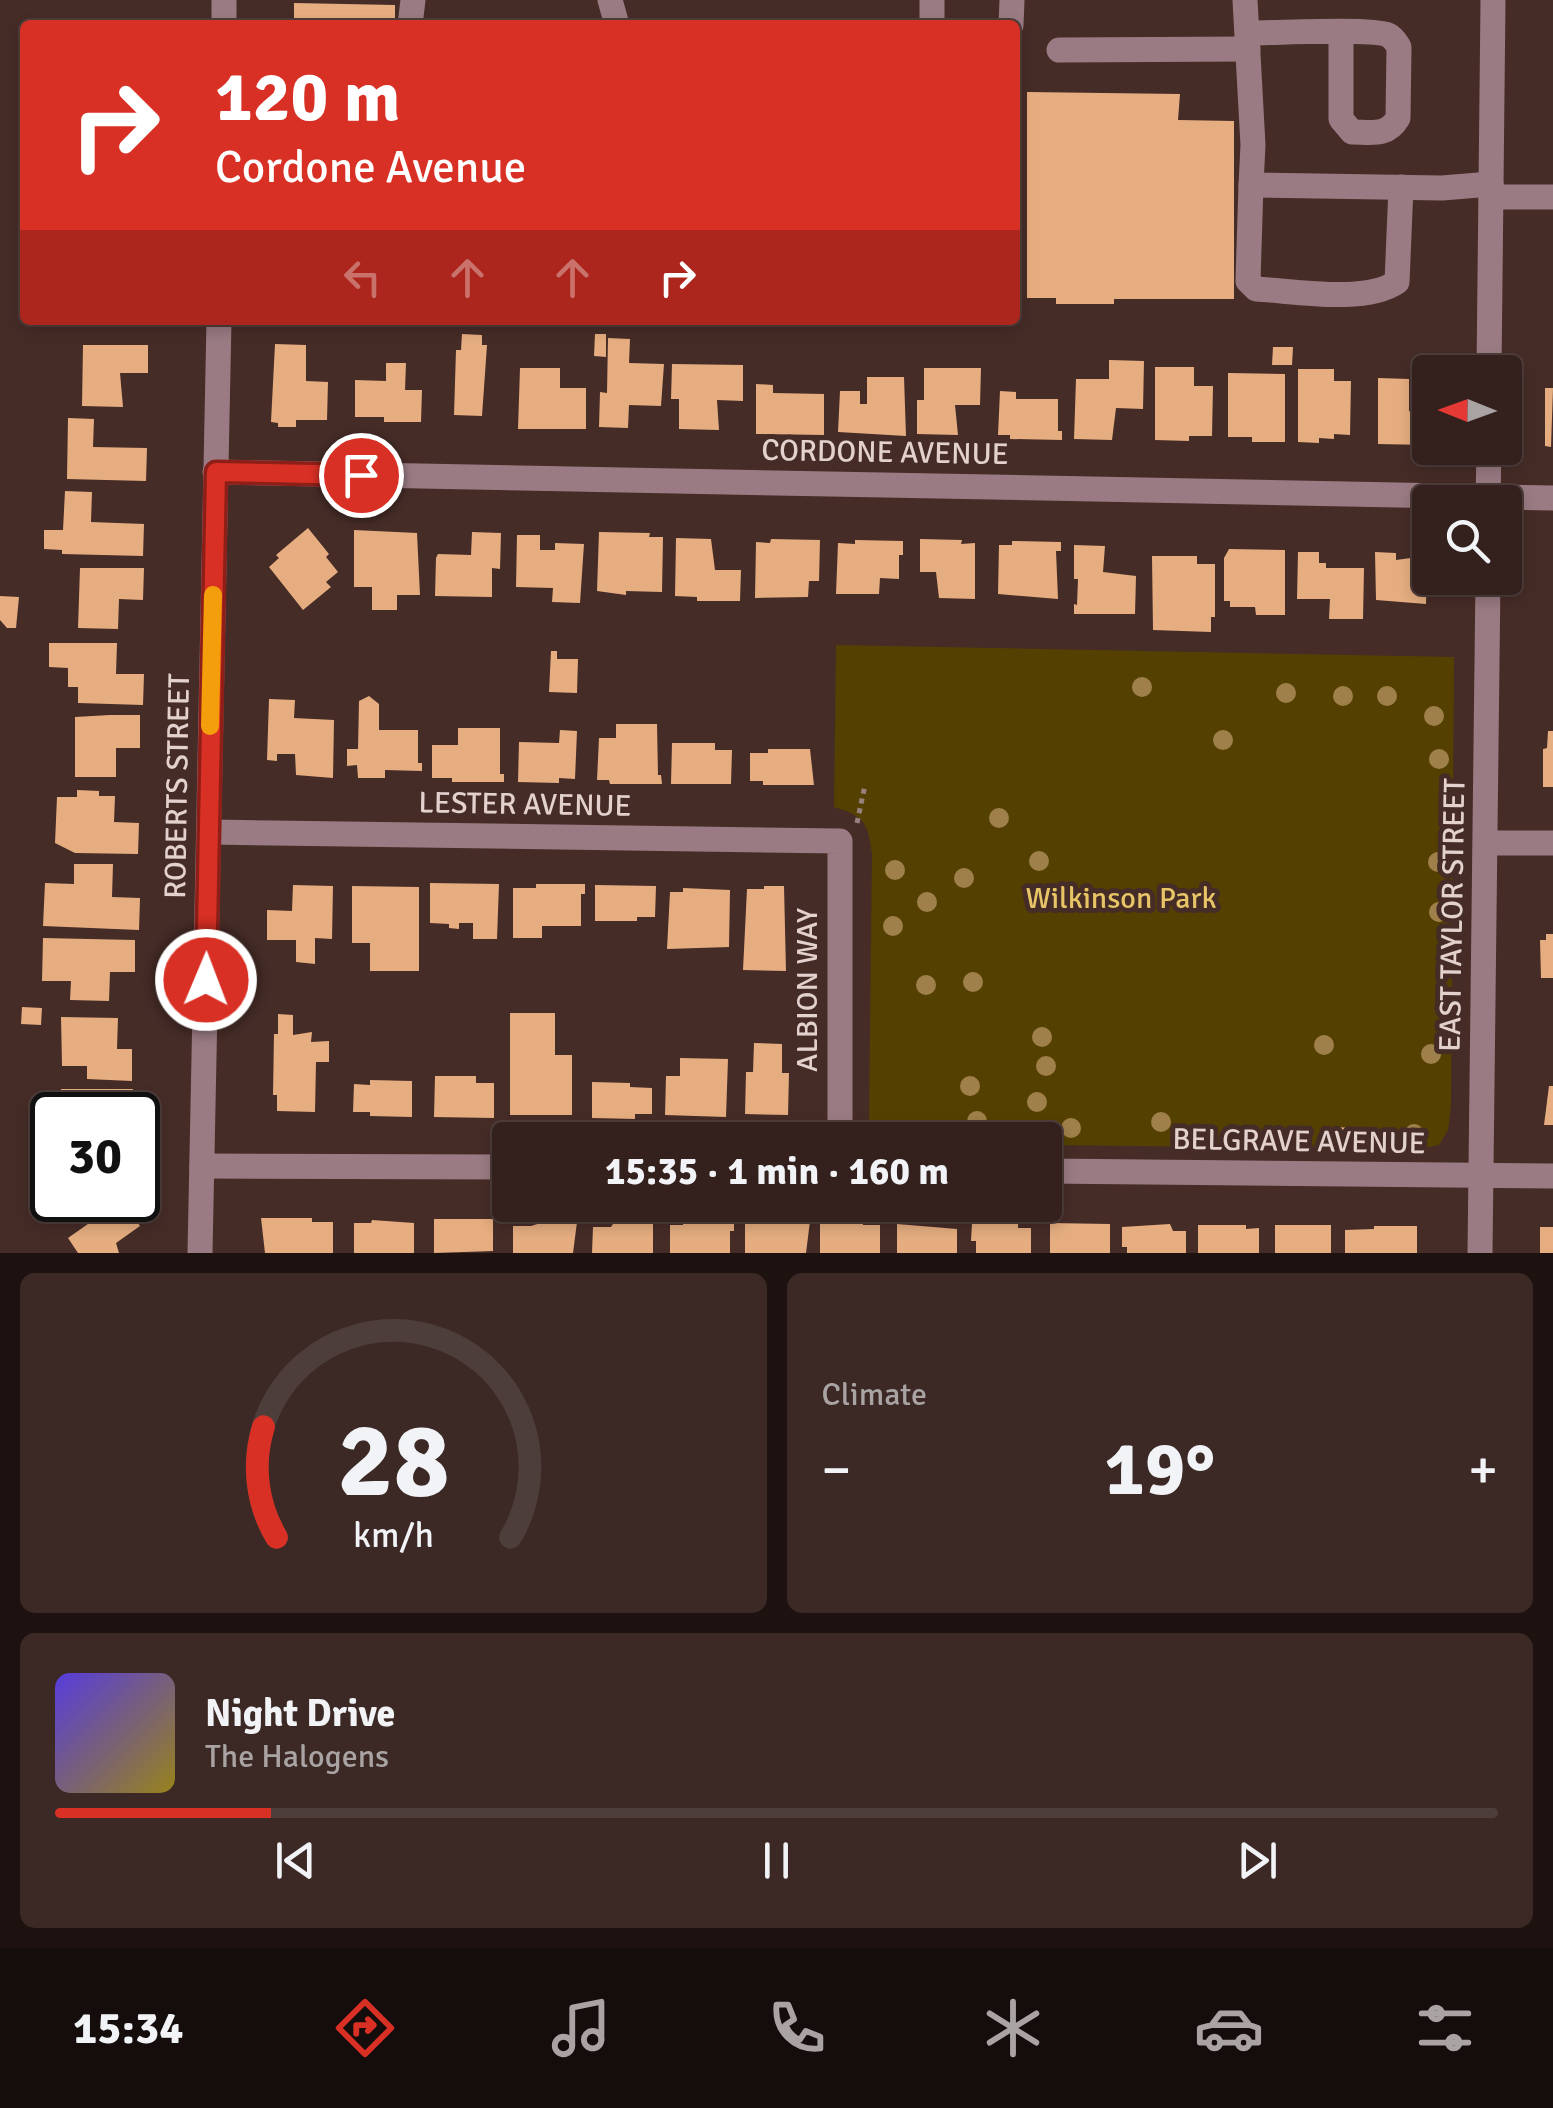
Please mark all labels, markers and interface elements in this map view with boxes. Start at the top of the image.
text: 120 m [215,54,400,140]
icon: right [50,60,180,190]
text: Cordone Avenue [215,140,526,195]
icon: left [335,250,390,305]
icon: ahead [440,250,495,305]
icon: ahead [545,250,600,305]
icon: right [650,250,705,305]
north arrow [1412,355,1522,465]
map controls [1412,355,1522,595]
street label: CORDONE AVENUE [761,432,1009,473]
pin [319,433,404,518]
icon: arrive [334,448,389,503]
button: search [1412,485,1522,595]
street label: ROBERTS STREET [157,673,198,899]
street label: EAST TAYLOR STREET [1432,778,1473,1052]
street label: LESTER AVENUE [418,784,632,825]
park label: Wilkinson Park [1025,880,1217,917]
street label: ALBION WAY [789,908,826,1072]
position arrow [154,928,258,1032]
speed limit sign: 30 [30,1092,160,1222]
street label: BELGRAVE AVENUE [1172,1121,1426,1162]
text: 15:35 · 1 min · 160 m [605,1148,949,1195]
text: Climate [822,1375,927,1414]
text: 28 [337,1397,449,1525]
text: 19° [1104,1423,1215,1516]
text: − [822,1436,851,1504]
text: + [1468,1436,1498,1504]
text: km/h [353,1513,434,1557]
text: Night Drive [205,1690,395,1737]
text: The Halogens [205,1737,389,1776]
icon: previous [268,1833,323,1888]
icon: pause [749,1833,804,1888]
icon: next [1230,1833,1285,1888]
icon: directions [330,1993,400,2063]
icon: music [546,1993,616,2063]
icon: phone [762,1993,832,2063]
icon: climate [978,1993,1048,2063]
icon: car [1194,1993,1264,2063]
icon: filters [1410,1993,1480,2063]
text: 15:34 [73,2001,183,2056]

